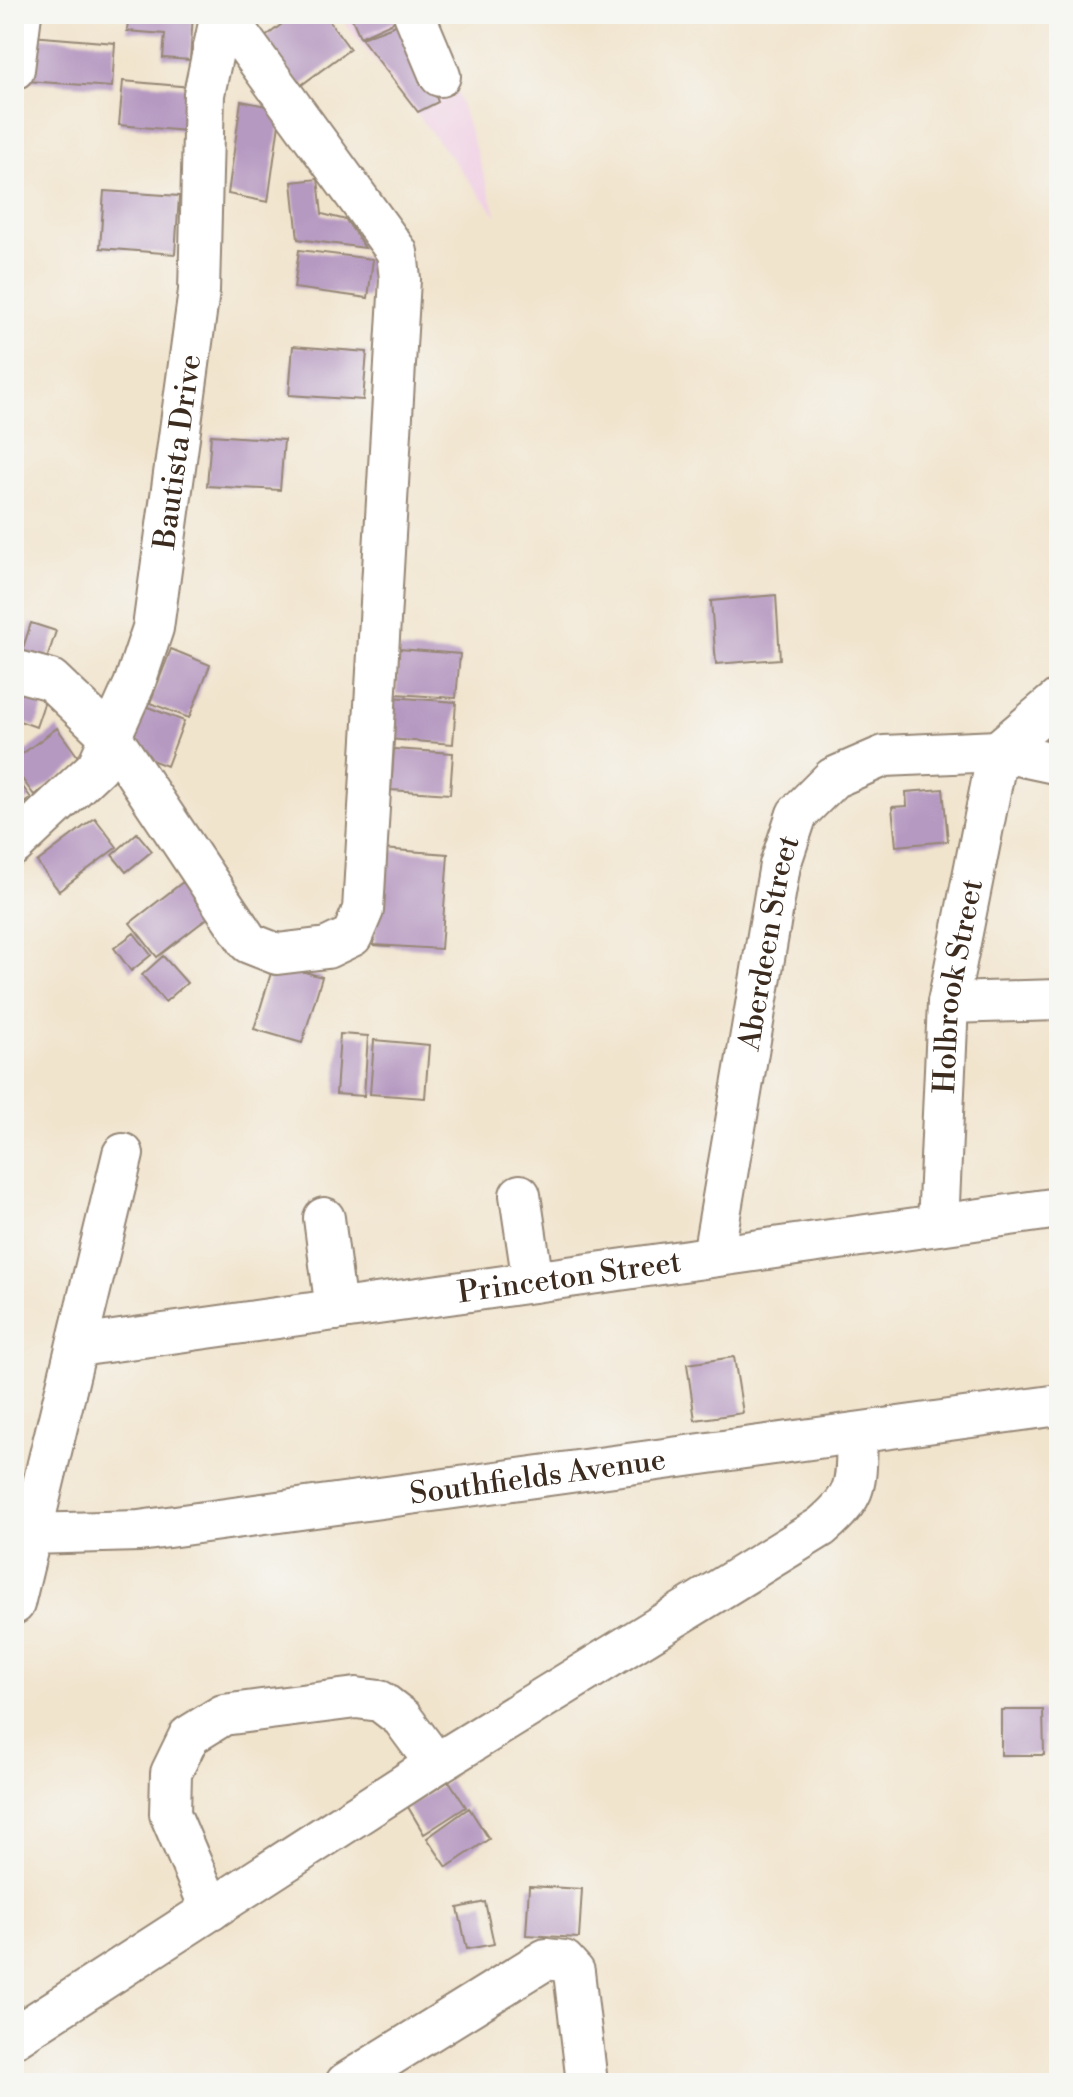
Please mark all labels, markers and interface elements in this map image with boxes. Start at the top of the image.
street label: Bautista Drive [146,352,210,552]
street label: Aberdeen Street [730,830,809,1054]
street label: Holbrook Street [926,875,992,1094]
street label: Princeton Street [455,1243,684,1312]
street label: Southfields Avenue [408,1441,668,1514]

